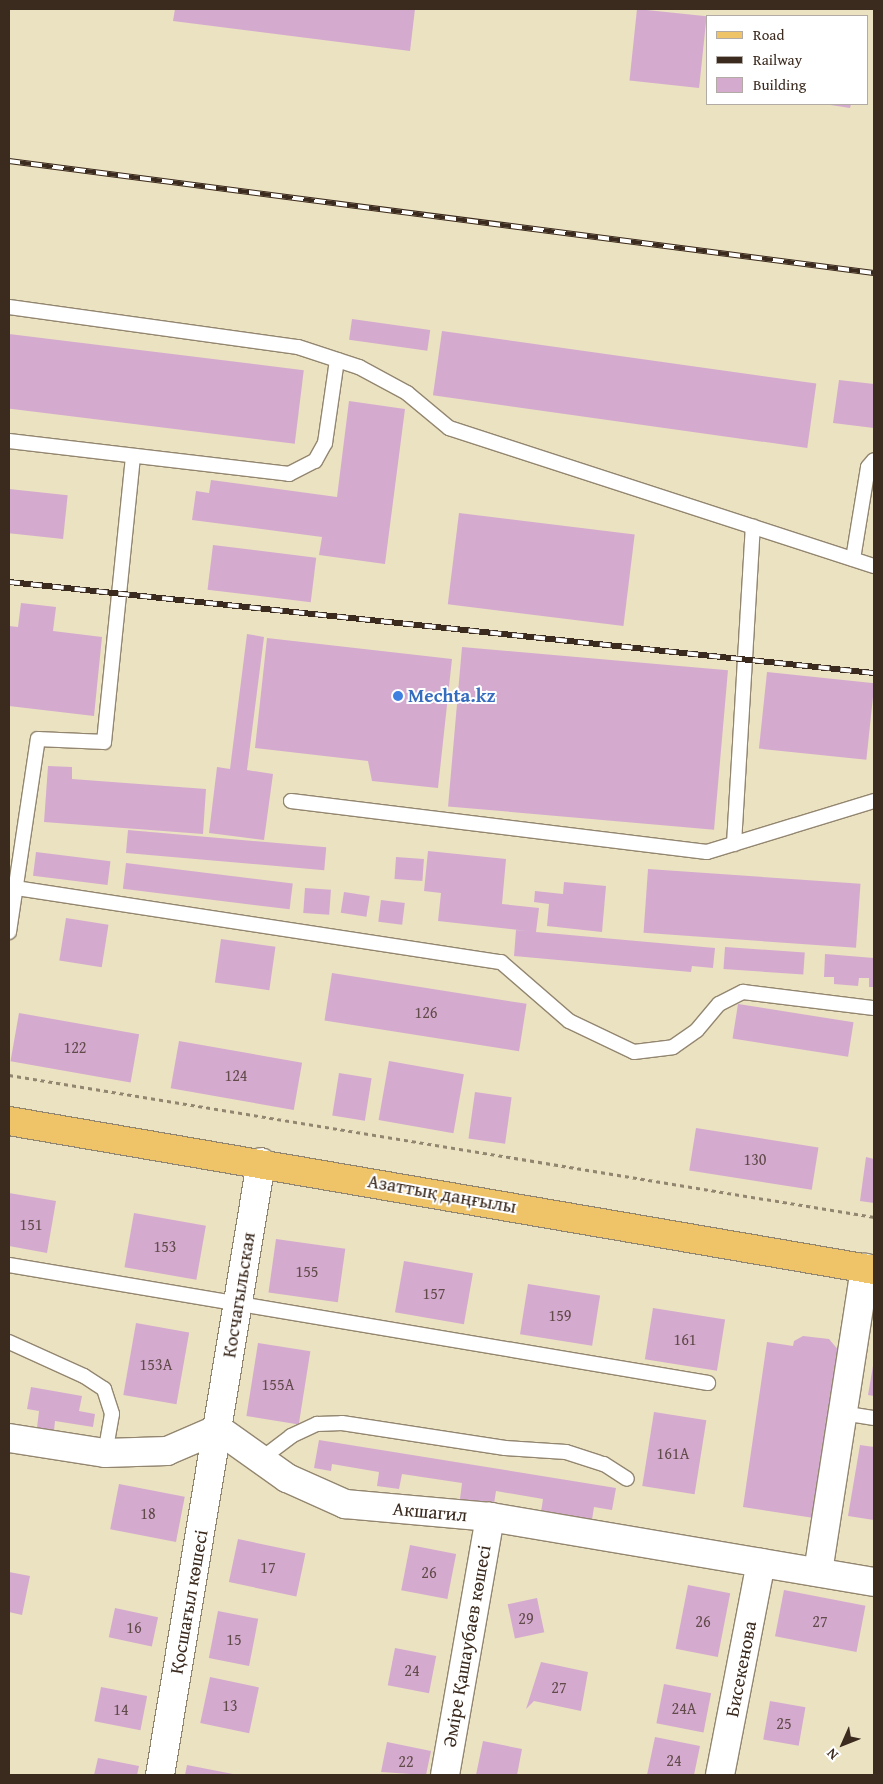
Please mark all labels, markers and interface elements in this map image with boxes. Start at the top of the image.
legend [706,15,868,105]
text: Road [753,24,784,45]
text: Railway [753,49,802,70]
text: Building [753,74,806,95]
place label: Mechta.kz [408,685,496,707]
marker: Mechta.kz [392,690,404,702]
house number: 126 [414,1002,438,1022]
house number: 122 [63,1037,87,1057]
house number: 124 [224,1065,248,1085]
house number: 130 [743,1149,767,1169]
street label: Азаттық даңғылы [366,1170,518,1218]
house number: 151 [19,1214,43,1234]
street label: Косчагыльская [218,1231,260,1359]
house number: 153 [153,1236,177,1256]
house number: 155 [295,1261,319,1281]
house number: 157 [422,1283,446,1303]
house number: 159 [548,1305,572,1325]
house number: 161 [673,1329,697,1349]
house number: 153А [140,1354,172,1374]
house number: 155А [262,1374,294,1394]
house number: 161А [657,1443,689,1463]
street label: Акшагил [392,1497,468,1527]
house number: 18 [140,1503,156,1523]
street label: Қосшағыл көшесі [165,1528,213,1676]
street label: Әміре Қашаубаев көшесі [438,1543,496,1749]
house number: 17 [260,1557,276,1577]
house number: 26 [421,1562,437,1582]
house number: 29 [518,1608,534,1628]
house number: 26 [695,1611,711,1631]
house number: 27 [812,1611,828,1631]
house number: 16 [126,1617,142,1637]
street label: Бисекенова [721,1619,761,1719]
house number: 15 [226,1629,242,1649]
house number: 24 [404,1660,420,1680]
house number: 27 [551,1677,567,1697]
house number: 13 [222,1695,238,1715]
house number: 24А [671,1698,697,1718]
house number: 14 [113,1699,129,1719]
house number: 25 [776,1713,792,1733]
north arrow [818,1719,868,1769]
text: N [822,1744,843,1765]
house number: 24 [666,1750,682,1770]
house number: 22 [398,1751,414,1771]

